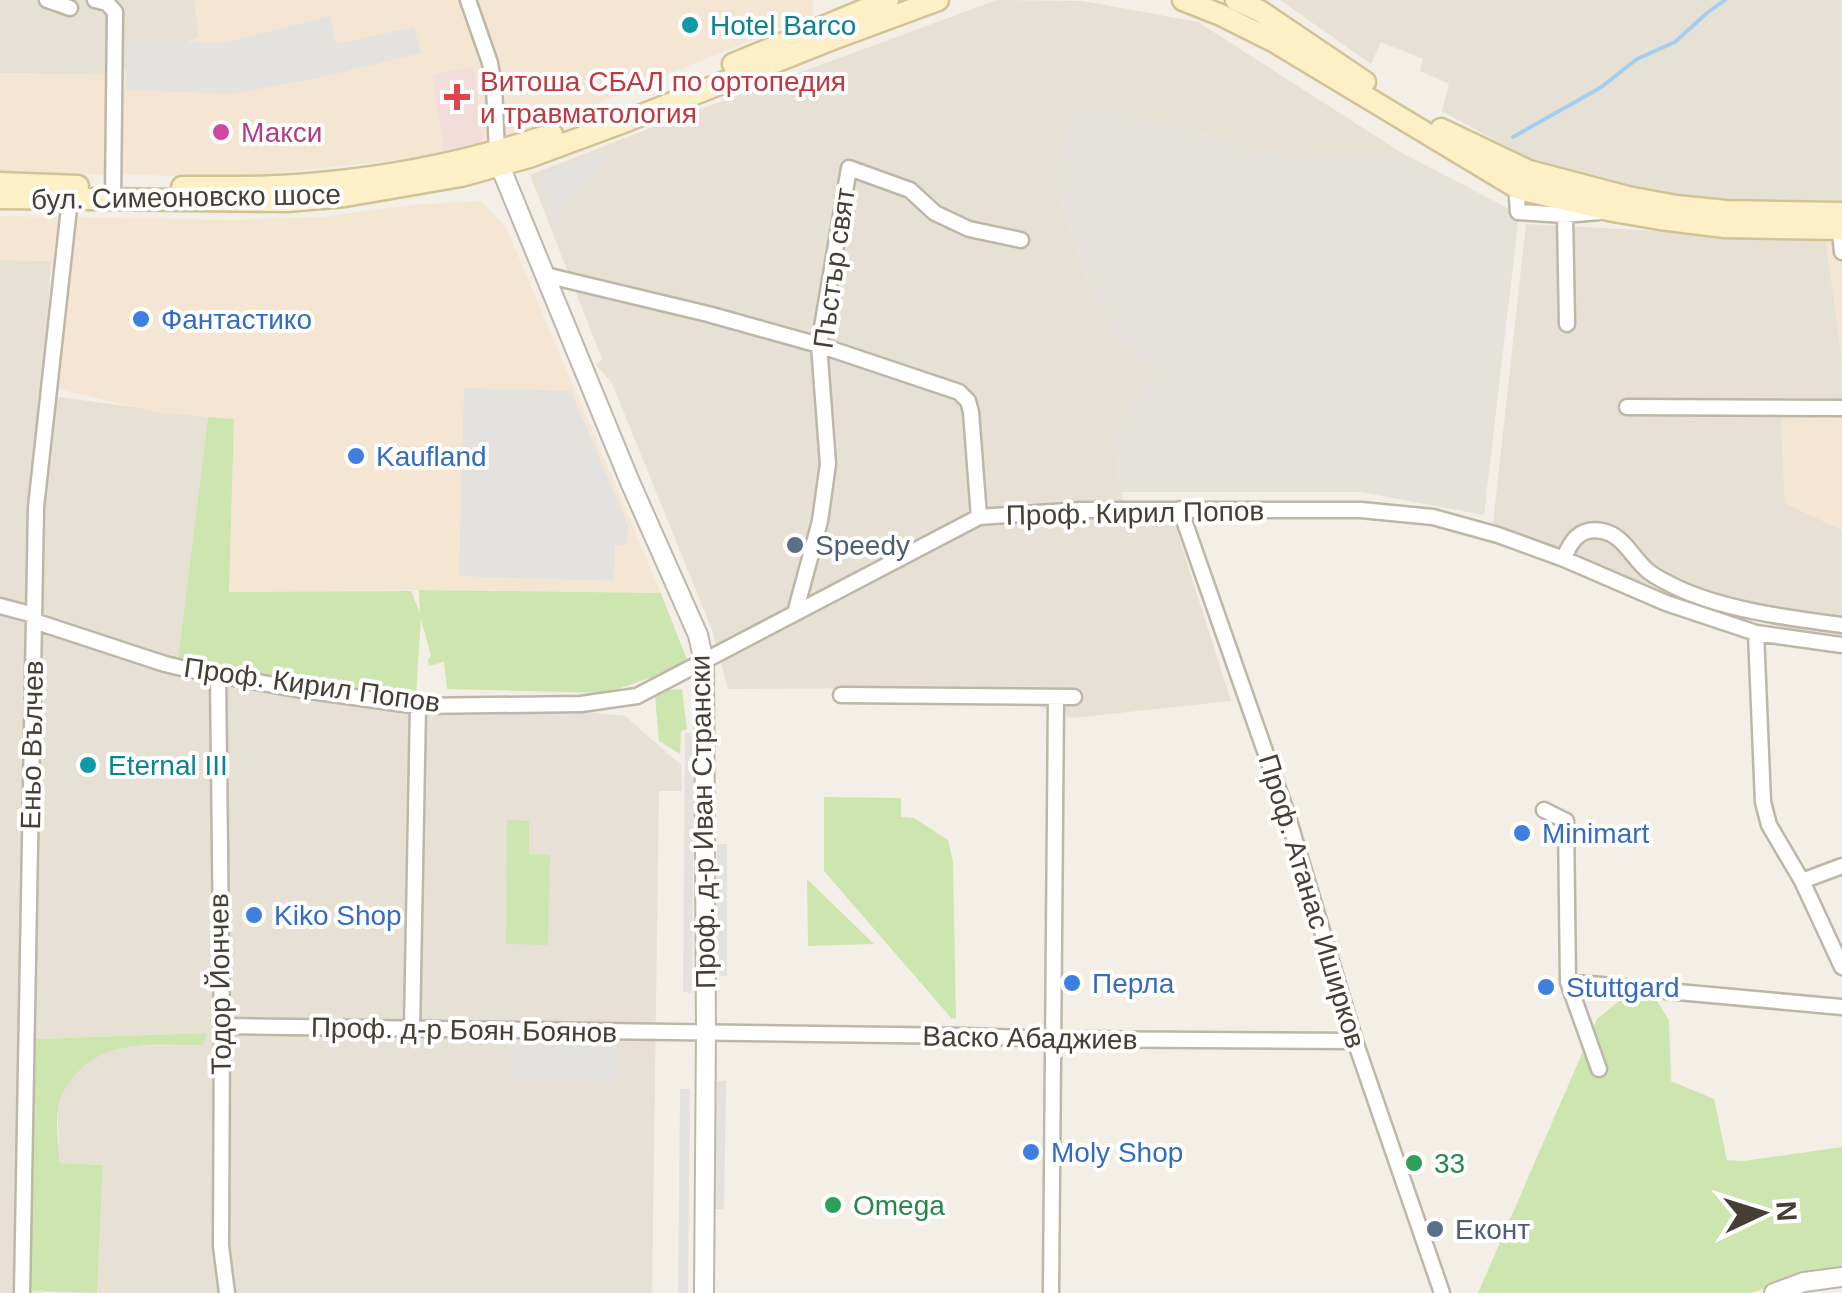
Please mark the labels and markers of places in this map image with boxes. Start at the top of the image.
place label: Hotel Barco [710,10,856,41]
marker: Hotel Barco [679,14,701,36]
place label: Витоша СБАЛ по ортопедия и травматология [480,66,846,129]
marker: Витоша СБАЛ по ортопедия и травматология [444,84,470,110]
place label: Макси [241,117,322,148]
marker: Макси [210,121,232,143]
place label: Фантастико [161,304,312,335]
marker: Фантастико [130,308,152,330]
place label: Kaufland [376,441,487,472]
marker: Kaufland [345,445,367,467]
place label: Speedy [815,530,910,561]
marker: Speedy [784,534,806,556]
place label: Eternal III [108,750,228,781]
marker: Eternal III [77,754,99,776]
place label: Minimart [1542,818,1650,849]
marker: Minimart [1511,822,1533,844]
place label: Kiko Shop [274,900,402,931]
marker: Kiko Shop [243,904,265,926]
place label: Перла [1092,968,1175,999]
marker: Перла [1061,972,1083,994]
place label: Stuttgard [1566,972,1680,1003]
marker: Stuttgard [1535,976,1557,998]
place label: Moly Shop [1051,1137,1183,1168]
marker: Moly Shop [1020,1141,1042,1163]
place label: 33 [1434,1148,1465,1179]
marker: 33 [1403,1152,1425,1174]
place label: Omega [853,1190,945,1221]
marker: Omega [822,1194,844,1216]
place label: Еконт [1455,1214,1530,1245]
marker: Еконт [1424,1218,1446,1240]

